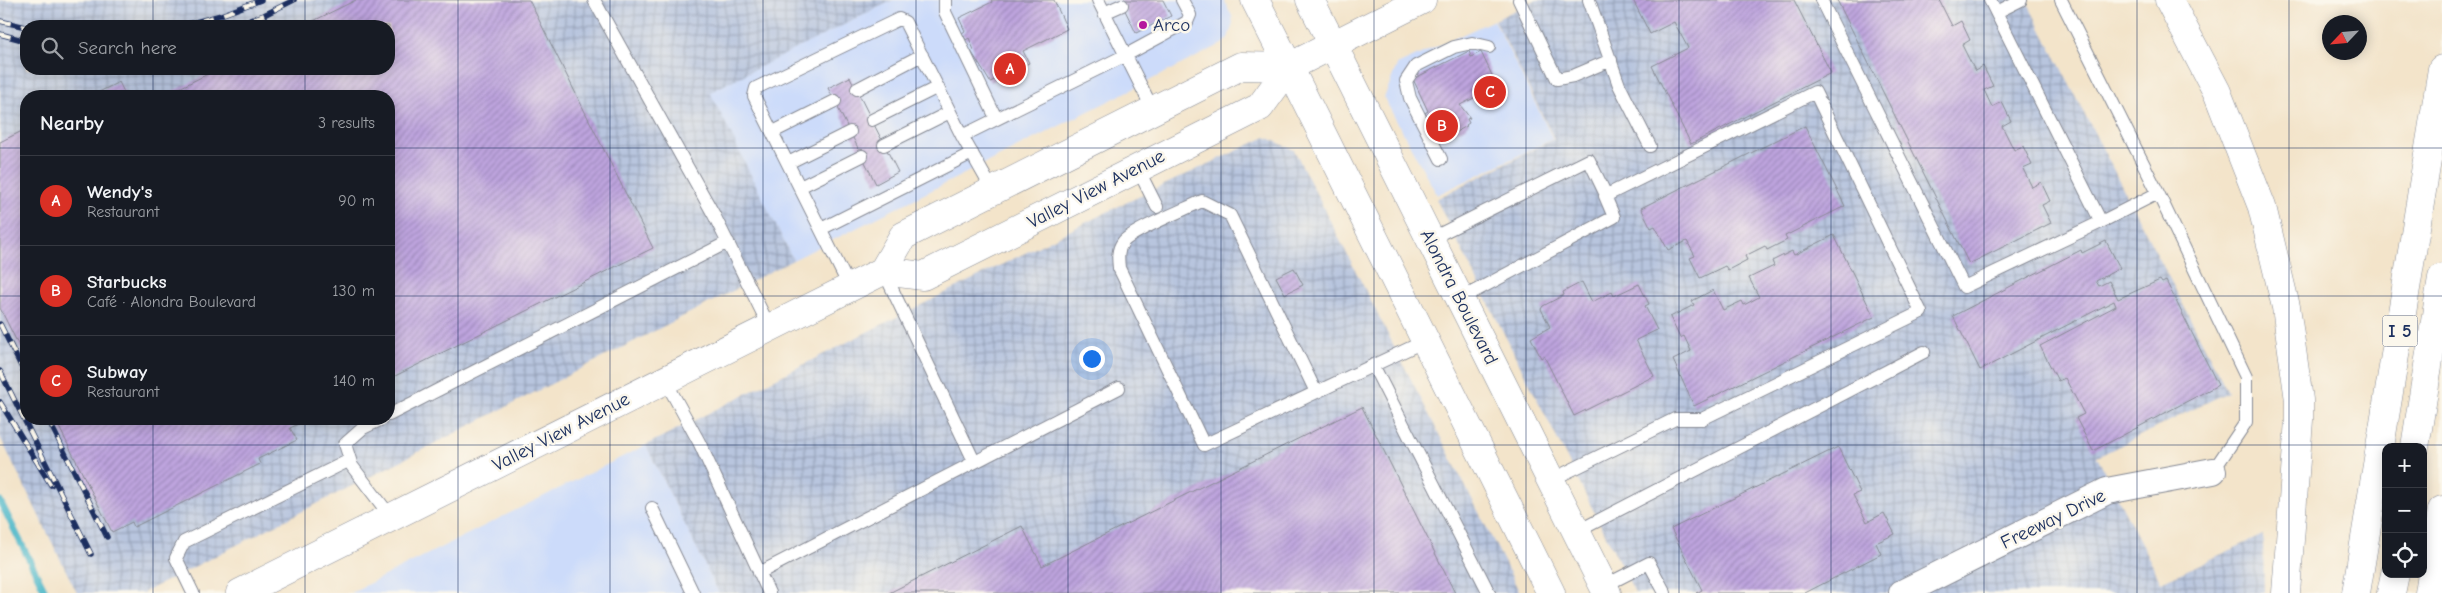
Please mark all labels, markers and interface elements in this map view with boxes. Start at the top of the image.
place label: Arco [1153,14,1190,36]
north arrow [2322,15,2367,60]
marker: Arco [1137,19,1149,31]
search box [20,20,395,75]
icon: search [38,34,66,62]
text: Search here [78,37,177,59]
pin: A [994,50,1026,88]
pin: C [1474,73,1506,111]
pin: B [1426,107,1458,145]
text: Nearby [40,111,104,135]
text: 3 results [318,114,375,132]
street label: Valley View Avenue [1024,145,1168,233]
text: Wendy's [87,181,152,203]
text: A [52,192,60,210]
text: 90 m [338,192,375,210]
text: Restaurant [87,203,159,221]
street label: Alondra Boulevard [1415,226,1503,368]
text: Starbucks [87,271,167,293]
text: B [51,282,61,300]
text: 130 m [332,282,375,300]
text: Café · Alondra Boulevard [87,293,256,311]
road number: I 5 [2382,316,2418,346]
your location [1079,346,1105,372]
text: Subway [87,361,147,383]
text: C [51,372,61,390]
text: 140 m [333,372,375,390]
text: Restaurant [87,383,159,401]
street label: Valley View Avenue [489,388,633,476]
map controls [2382,443,2427,578]
button: + [2382,443,2427,488]
street label: Freeway Drive [1997,484,2109,554]
button: − [2382,488,2427,533]
button: locate [2382,533,2427,578]

